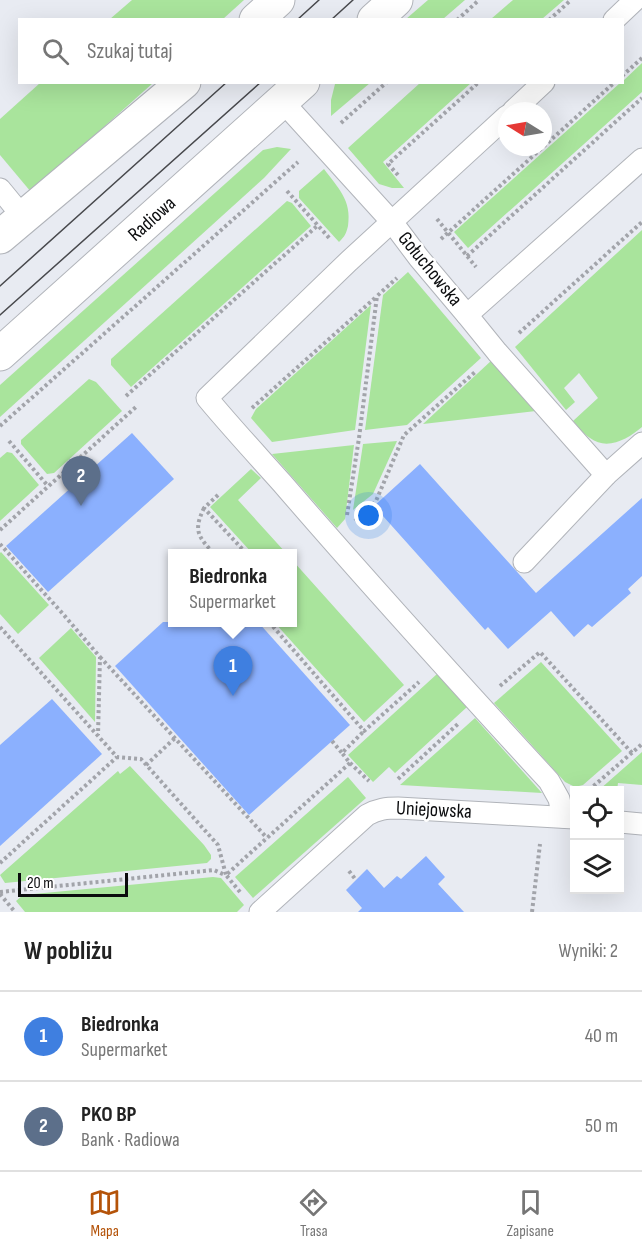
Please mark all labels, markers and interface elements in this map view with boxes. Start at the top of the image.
search box [18,18,624,84]
icon: search [39,35,72,68]
text: Szukaj tutaj [87,38,173,65]
north arrow [498,102,552,156]
street label: Radiowa [123,191,181,247]
street label: Gołuchowska [393,227,467,311]
pin: 2 [62,456,100,506]
your location [354,501,383,530]
popup [168,549,297,627]
text: Biedronka [189,563,267,590]
text: Supermarket [189,590,276,614]
pin: 1 [214,646,252,696]
map controls [570,786,624,894]
button: locate [570,786,624,840]
street label: Uniejowska [396,796,472,824]
button: layers [570,840,624,894]
scale bar [18,870,128,898]
text: 20 m [27,874,54,893]
text: W pobliżu [24,936,112,967]
text: Wyniki: 2 [559,939,618,963]
text: Biedronka [81,1011,159,1038]
text: 1 [40,1024,47,1048]
text: 40 m [585,1024,618,1048]
text: Supermarket [81,1038,168,1062]
text: PKO BP [81,1101,137,1128]
text: 2 [39,1114,48,1138]
text: 50 m [585,1114,618,1138]
text: Bank · Radiowa [81,1128,180,1152]
tab: Mapa [88,1186,121,1241]
tab: Trasa [297,1186,330,1241]
tab: Zapisane [507,1186,554,1241]

